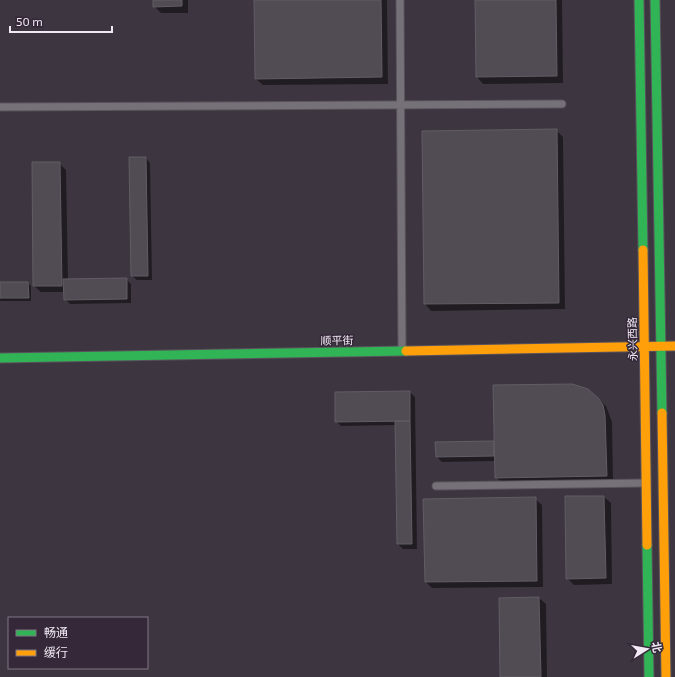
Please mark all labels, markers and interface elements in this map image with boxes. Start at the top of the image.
scale bar [10,8,112,34]
text: 50 m [16,14,43,28]
street label: 永兴西路 [625,317,639,361]
street label: 顺平街 [320,333,354,347]
legend [8,617,148,669]
text: 畅通 [44,625,68,639]
north arrow [627,629,667,669]
text: 北 [650,640,665,654]
text: 缓行 [44,645,68,659]

